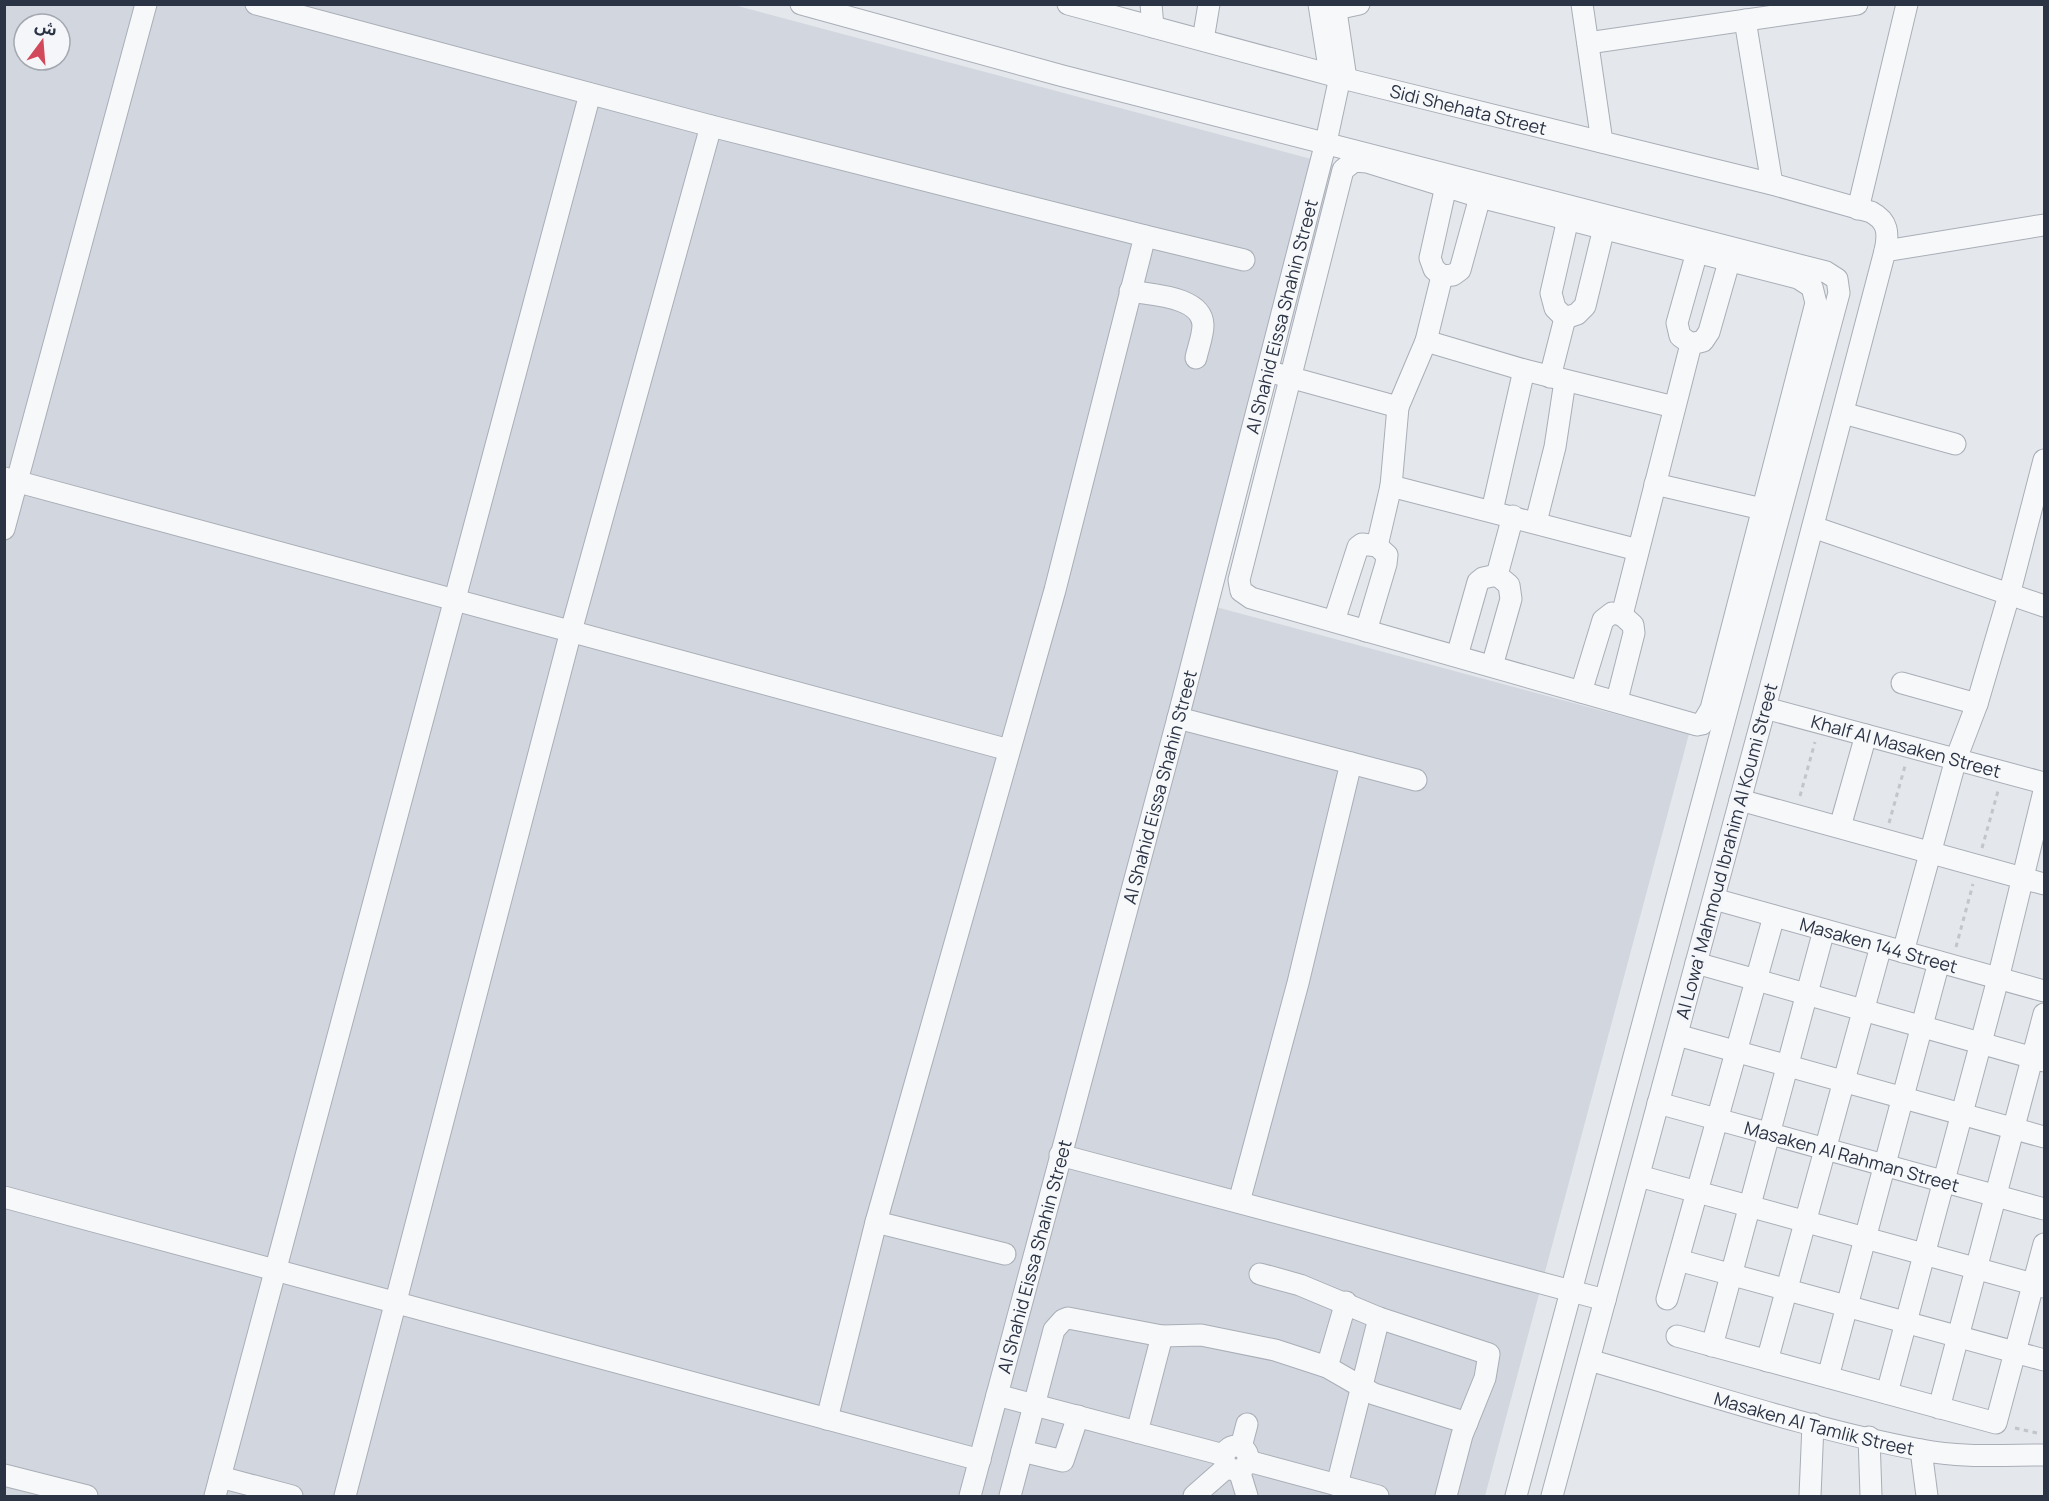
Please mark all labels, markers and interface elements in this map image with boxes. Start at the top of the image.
north arrow [12,12,72,72]
text: ش [33,14,60,41]
street label: Sidi Shehata Street [1388,78,1549,140]
street label: Al Shahid Eissa Shahin Street [1240,197,1323,436]
street label: Al Shahid Eissa Shahin Street [1117,667,1202,906]
street label: Al Lowa' Mahmoud Ibrahim Al Koumi Street [1670,680,1782,1022]
street label: Khalf Al Masaken Street [1808,709,2004,783]
street label: Masaken 144 Street [1797,911,1960,978]
street label: Masaken Al Rahman Street [1742,1115,1962,1197]
street label: Al Shahid Eissa Shahin Street [991,1137,1077,1376]
street label: Masaken Al Tamlik Street [1711,1386,1916,1460]

